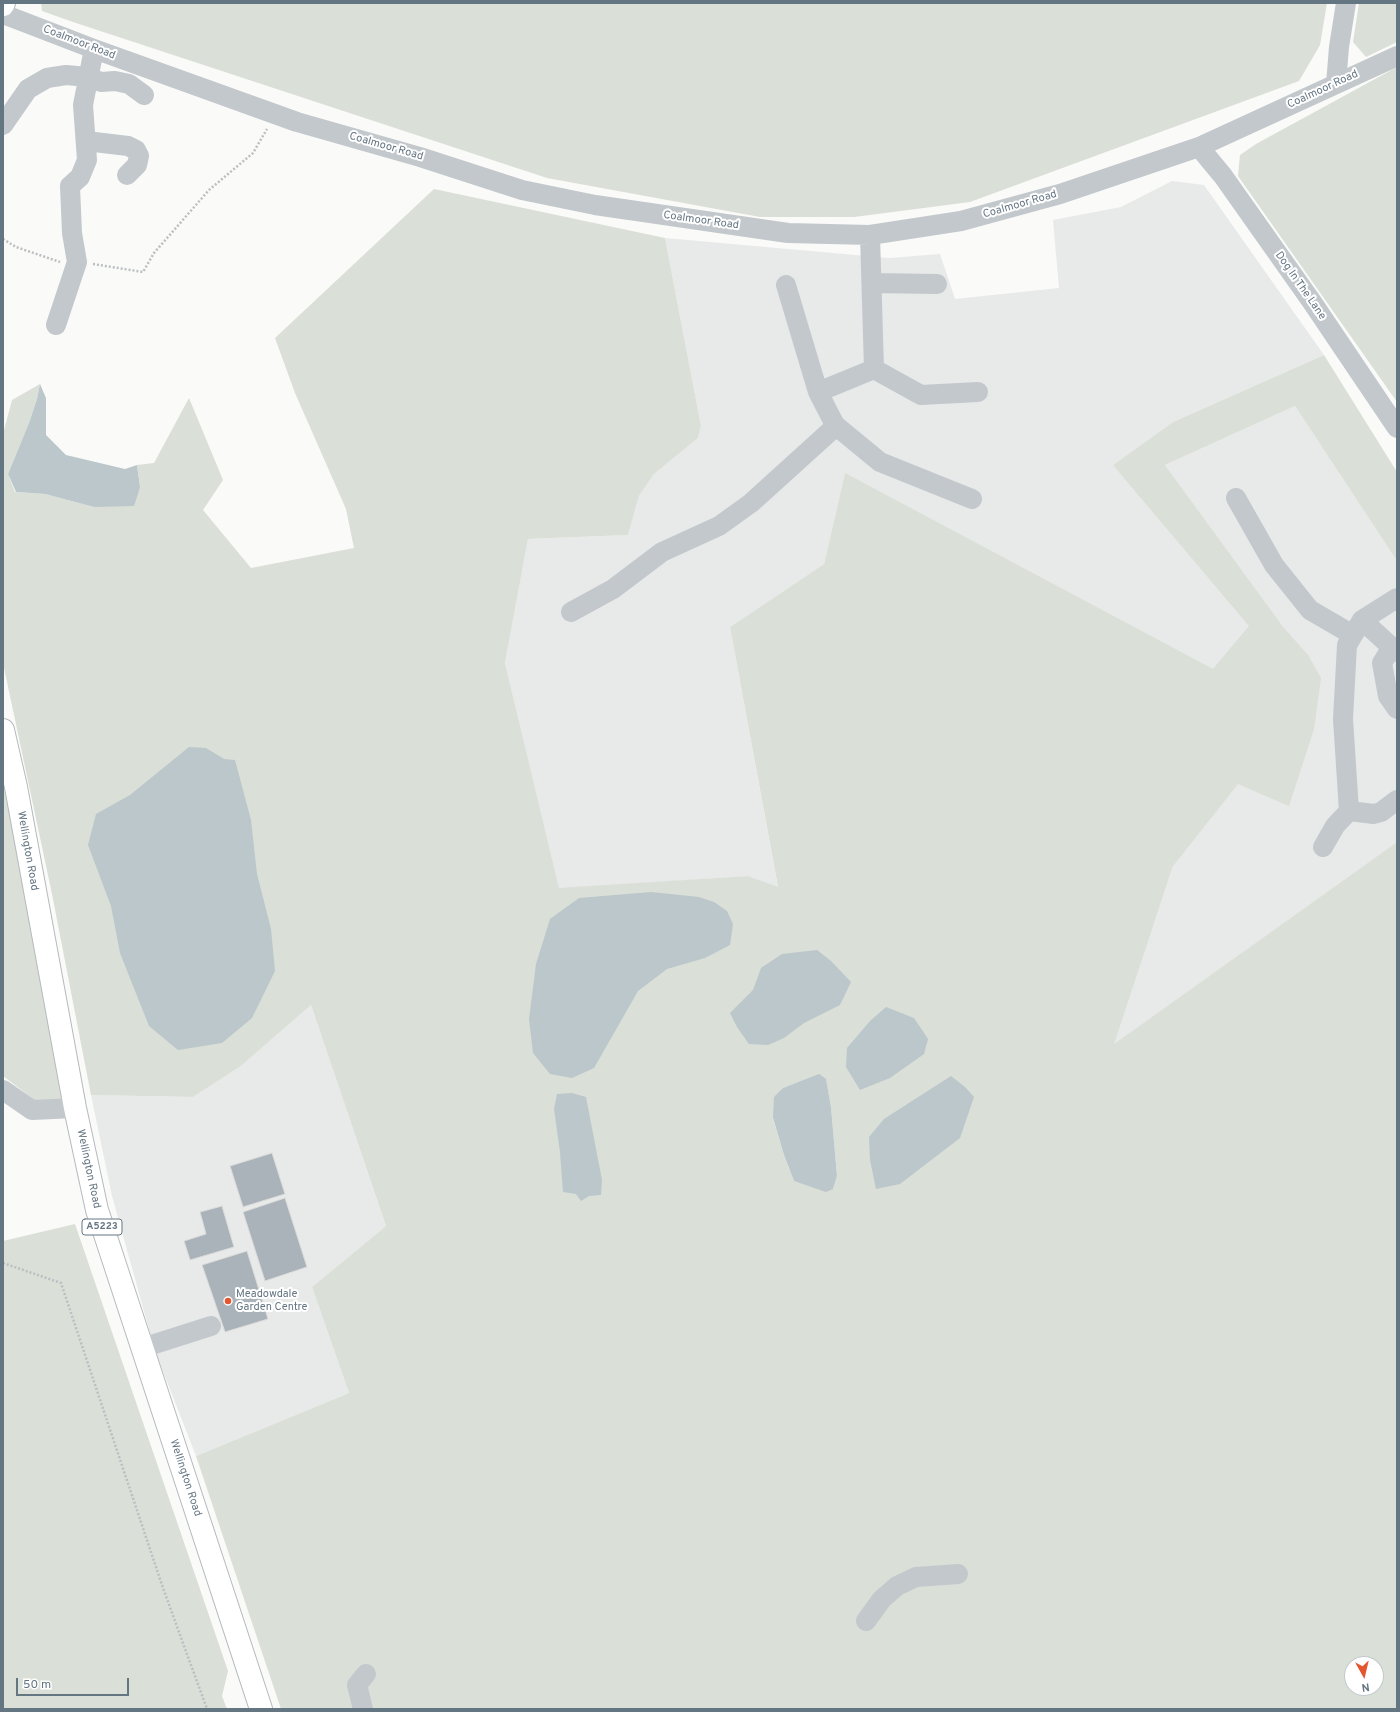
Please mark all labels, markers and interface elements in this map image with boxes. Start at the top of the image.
street label: Coalmoor Road [41,23,117,63]
street label: Coalmoor Road [1286,68,1360,112]
street label: Coalmoor Road [347,130,425,164]
street label: Coalmoor Road [981,188,1059,222]
street label: Coalmoor Road [662,209,740,233]
street label: Dog In The Lane [1272,249,1328,323]
street label: Wellington Road [14,810,40,892]
street label: Wellington Road [73,1128,103,1210]
road number: A5223 [82,1219,122,1235]
place label: Meadowdale Garden Centre [236,1288,307,1314]
marker: Meadowdale Garden Centre [223,1296,233,1306]
street label: Wellington Road [166,1438,204,1518]
north arrow [1344,1656,1384,1696]
scale bar [18,1670,131,1696]
text: 50 m [23,1677,51,1693]
text: N [1361,1679,1370,1694]

